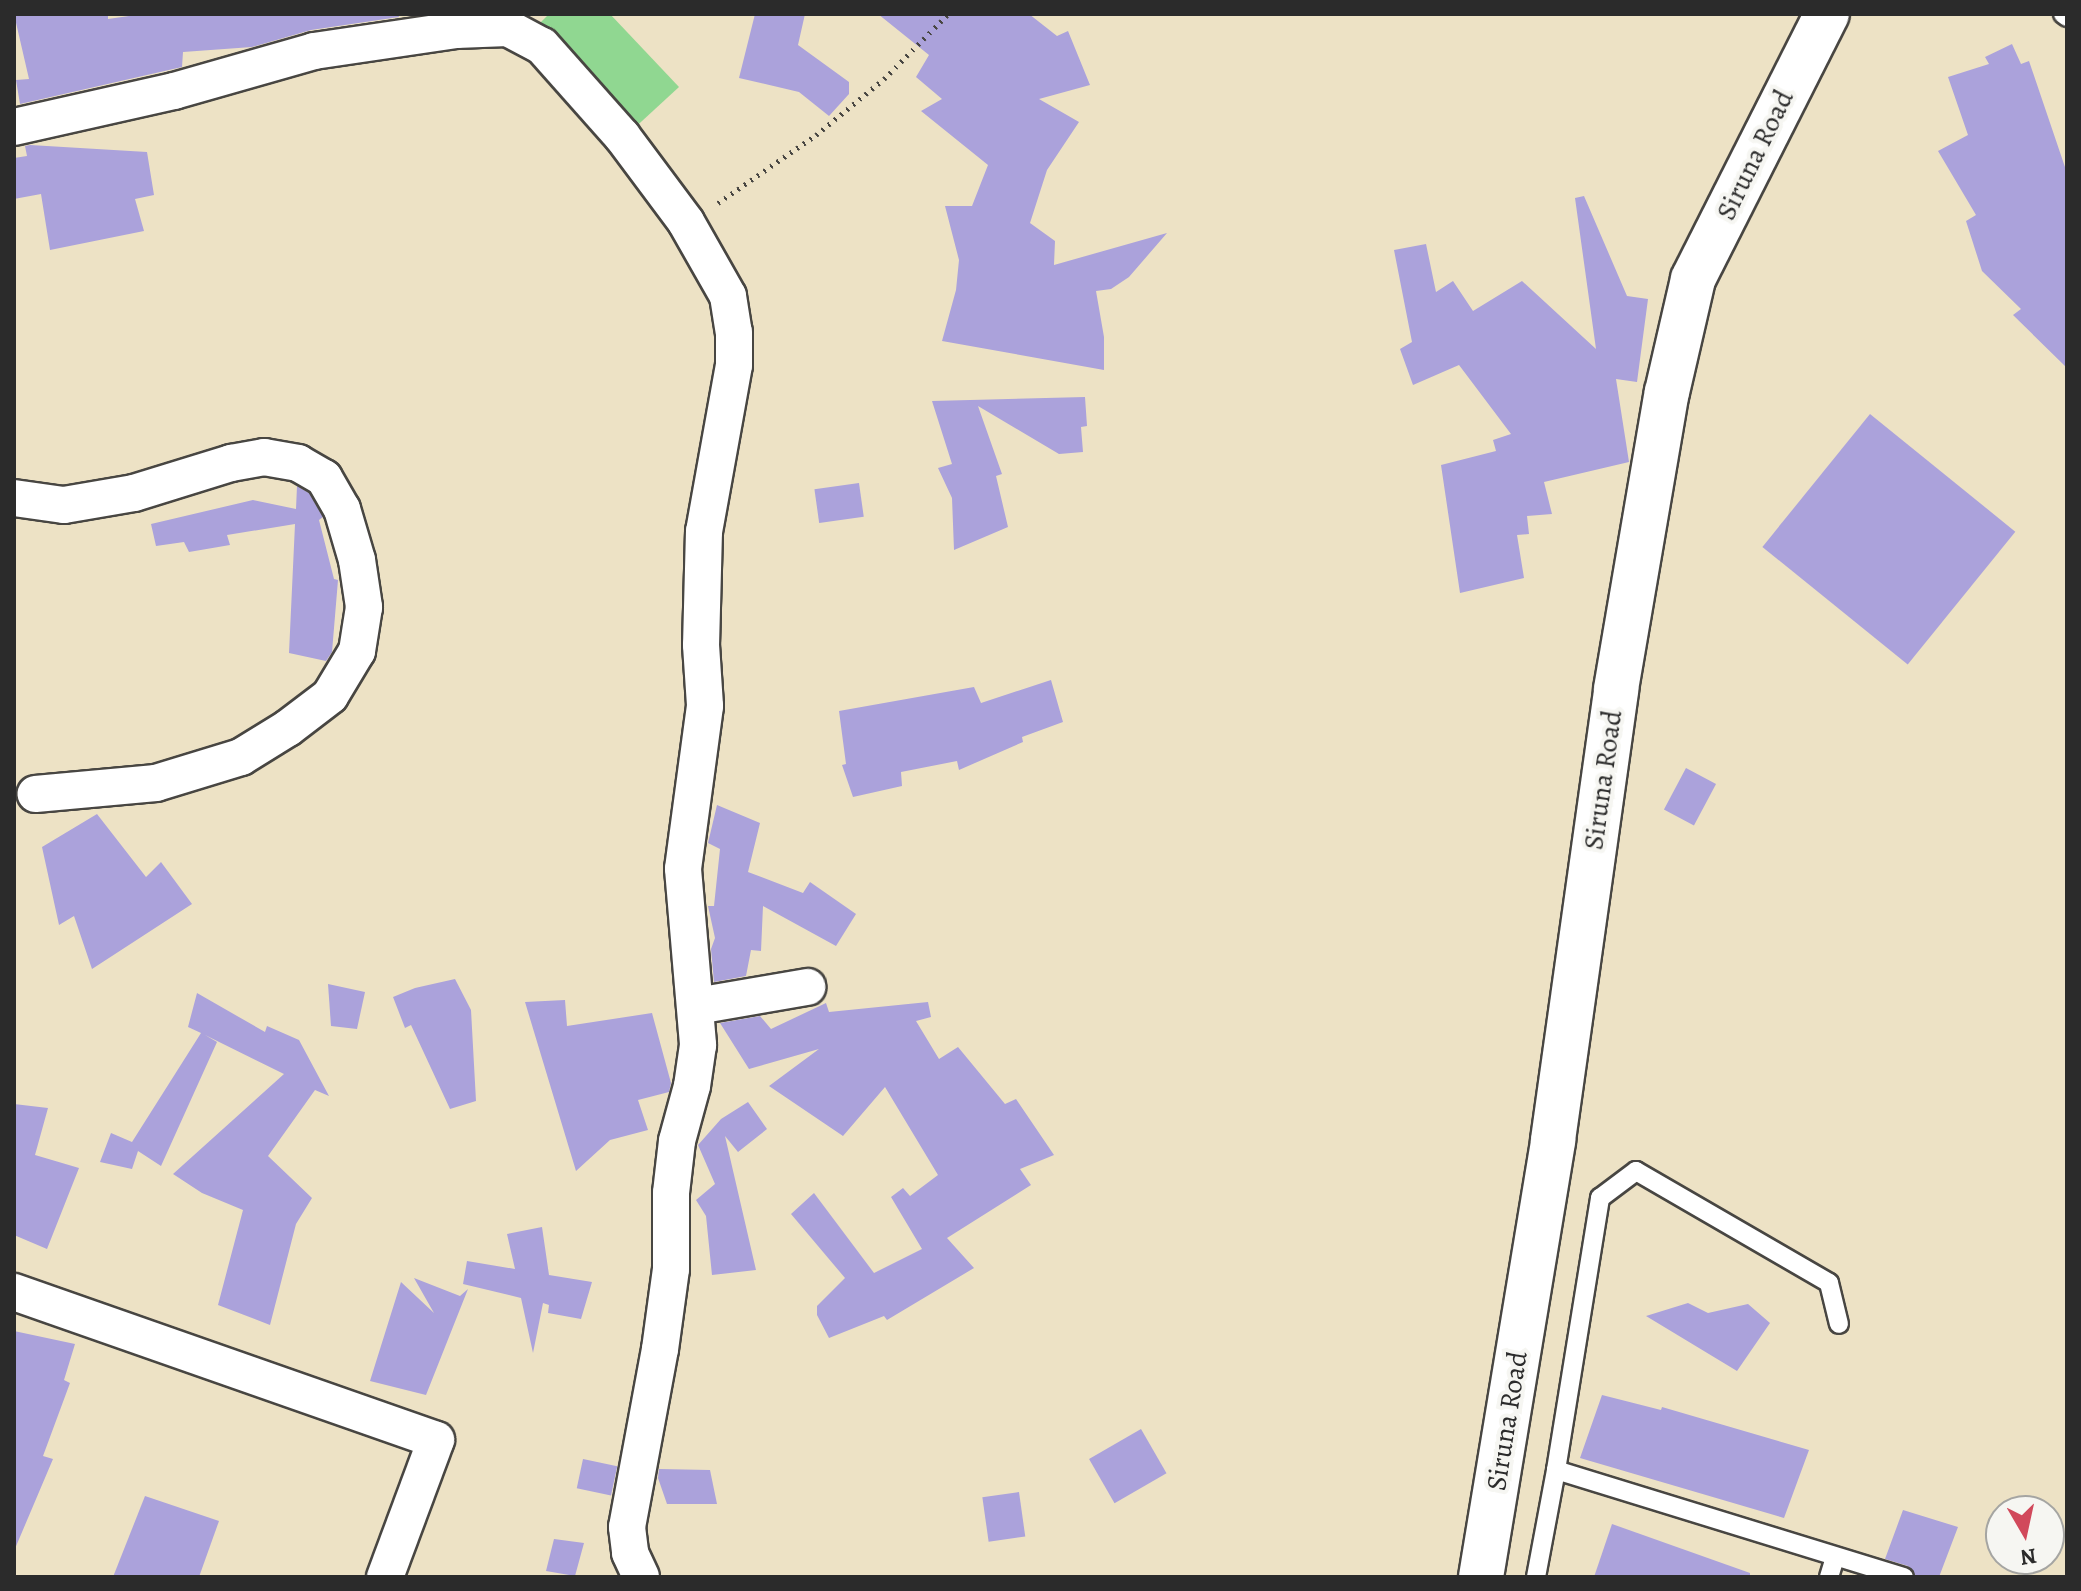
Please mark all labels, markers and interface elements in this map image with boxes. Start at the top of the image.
street label: Siruna Road [1709,84,1801,226]
street label: Siruna Road [1577,708,1629,852]
street label: Siruna Road [1479,1349,1535,1493]
north arrow [1985,1495,2065,1575]
text: N [2018,1541,2039,1573]

